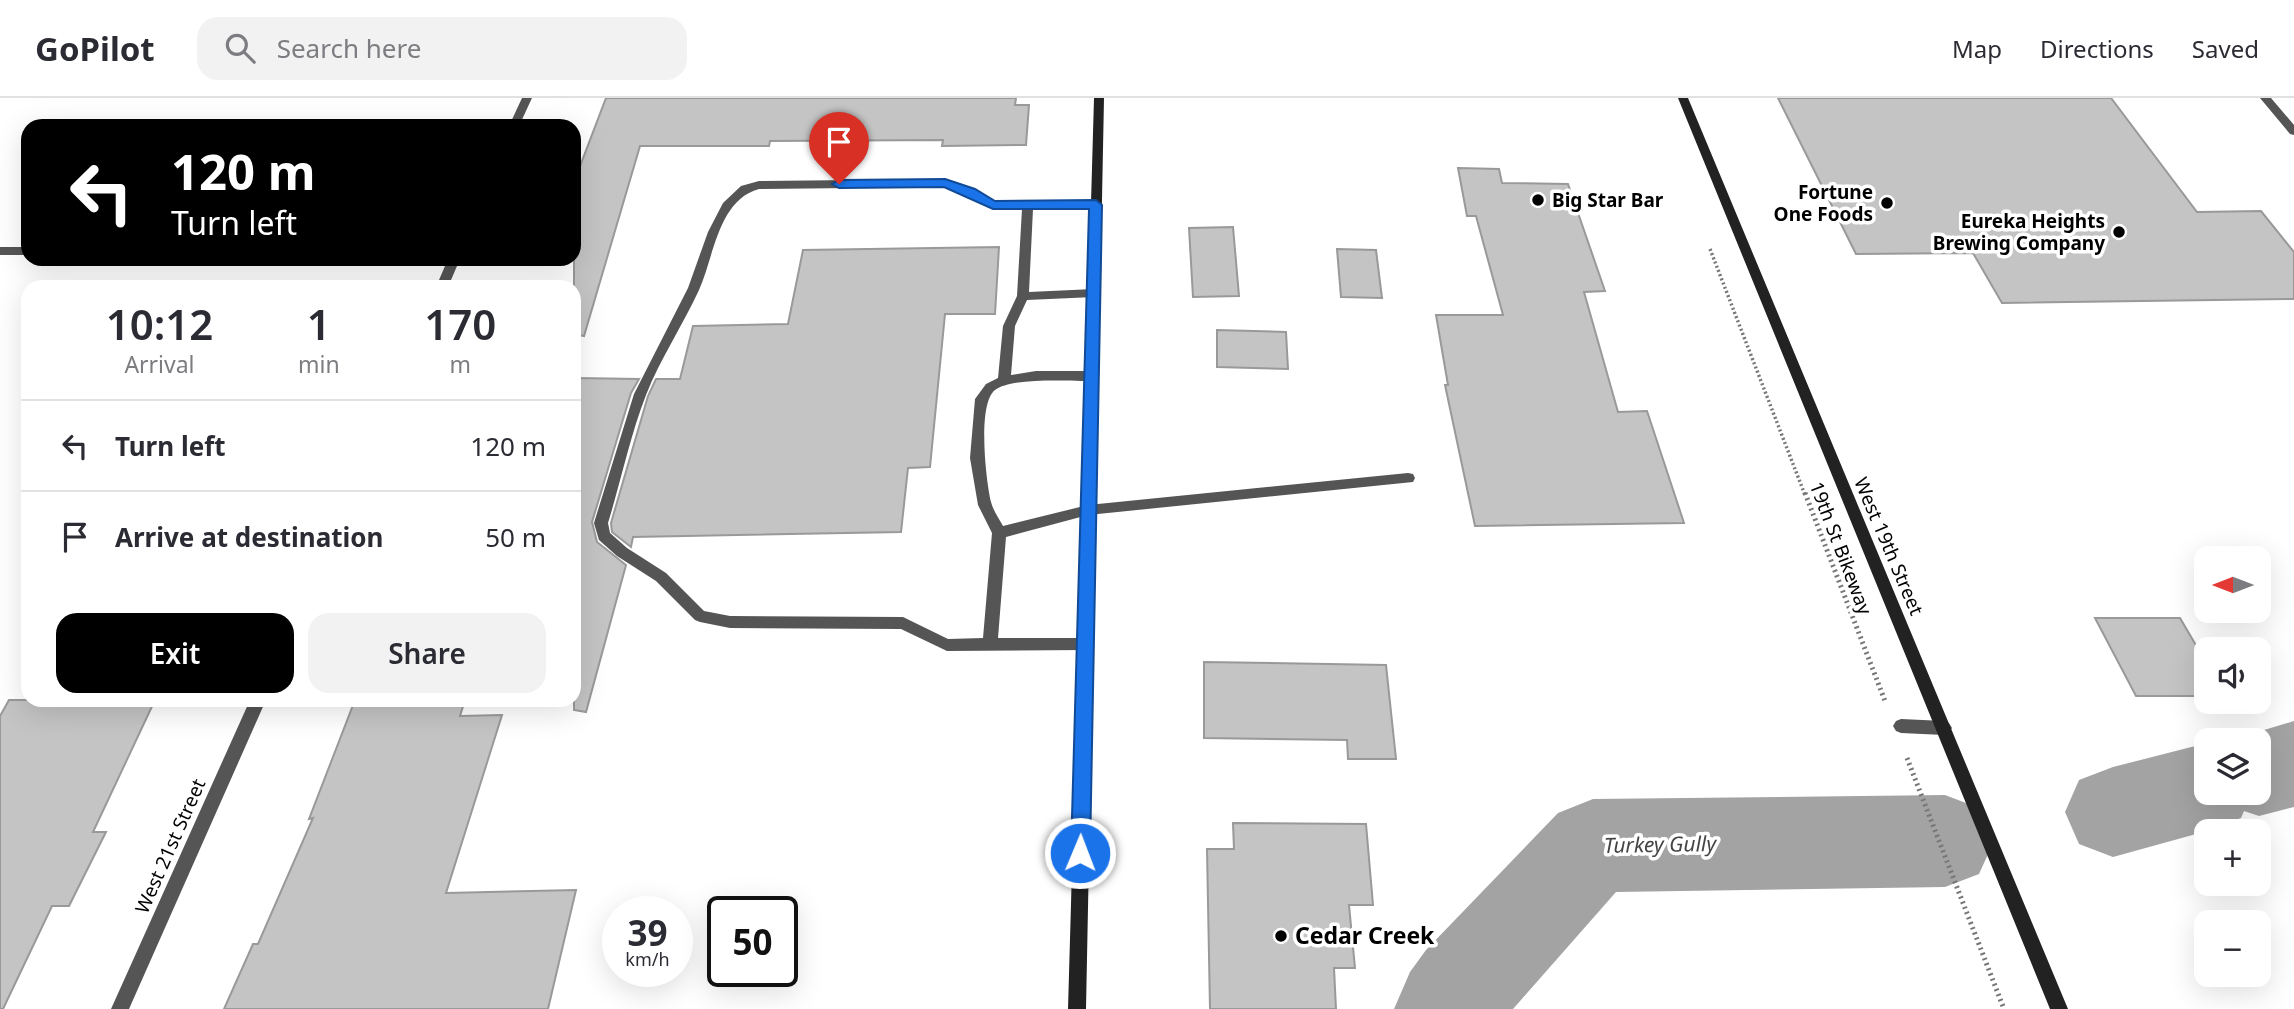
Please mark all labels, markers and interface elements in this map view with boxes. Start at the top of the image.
search box [197,17,687,80]
text: GoPilot [35,26,155,71]
icon: search [221,29,259,67]
text: Search here [277,30,421,66]
text: Map [1952,32,2002,65]
text: Directions [2040,32,2154,65]
text: Saved [2192,32,2259,65]
pin [809,112,869,184]
icon: arrive [820,123,858,161]
text: 120 m [171,138,316,204]
icon: left [56,147,147,238]
place label: Fortune One Foods [1774,179,1873,227]
place label: Big Star Bar [1552,187,1664,213]
marker: Big Star Bar [1530,192,1546,208]
marker: Fortune One Foods [1879,195,1895,211]
text: Turn left [171,201,297,244]
place label: Eureka Heights Brewing Company [1933,208,2105,256]
marker: Eureka Heights Brewing Company [2111,224,2127,240]
text: 10:12 [106,295,213,352]
text: 1 [307,295,331,352]
text: 170 [424,295,496,352]
text: Arrival [124,348,195,380]
text: min [298,348,340,380]
text: m [450,348,471,380]
icon: left [56,427,94,465]
text: Turn left [115,428,226,464]
text: 120 m [470,428,546,464]
street label: West 19th Street [1848,473,1930,619]
street label: 19th St Bikeway [1804,478,1878,619]
icon: arrive [56,518,94,556]
text: Arrive at destination [115,519,384,555]
text: 50 m [485,519,546,555]
north arrow [2194,546,2272,623]
map controls [2194,546,2271,987]
button: Exit [56,613,294,693]
button: Share [308,613,546,693]
button: sound [2194,637,2271,714]
button: layers [2194,728,2271,805]
street label: West 21st Street [129,775,211,917]
position arrow [1043,816,1117,890]
button: + [2194,819,2271,896]
water label: Turkey Gully [1604,829,1718,859]
speed limit sign: 50 [707,896,798,987]
text: 39 [627,909,668,956]
button: − [2194,910,2271,987]
place label: Cedar Creek [1295,919,1435,951]
marker: Cedar Creek [1273,928,1289,944]
text: km/h [625,947,670,971]

